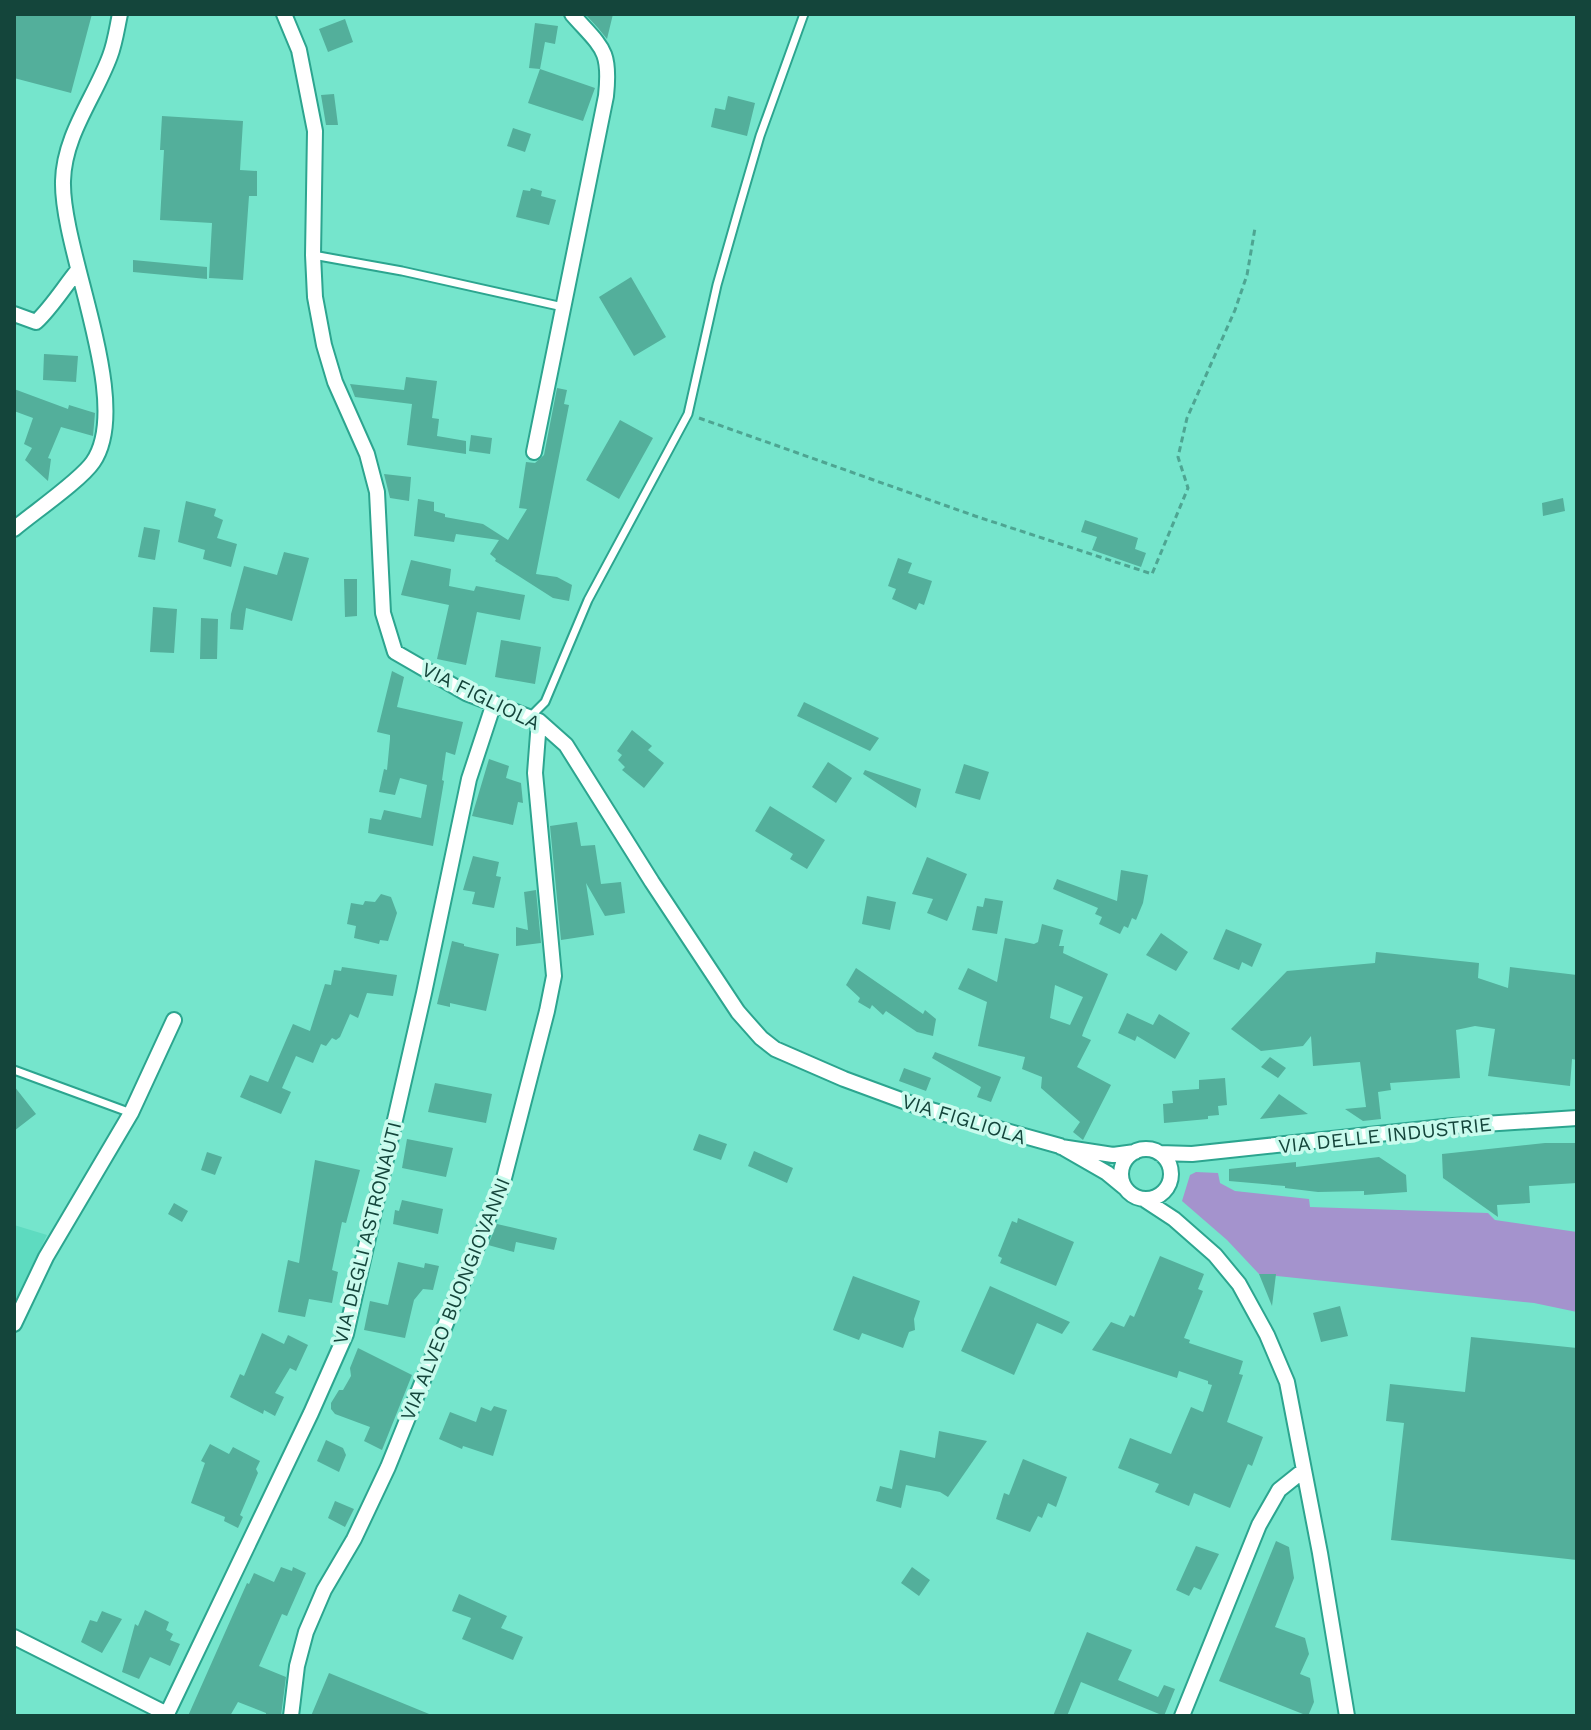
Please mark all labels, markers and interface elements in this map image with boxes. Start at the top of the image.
street label: VIA FIGLIOLA [418,657,544,735]
street label: VIA FIGLIOLA [899,1089,1029,1149]
street label: VIA DELLE INDUSTRIE [1277,1112,1493,1158]
street label: VIA DEGLI ASTRONAUTI [328,1119,406,1347]
street label: VIA ALVEO BUONGIOVANNI [395,1174,515,1424]

